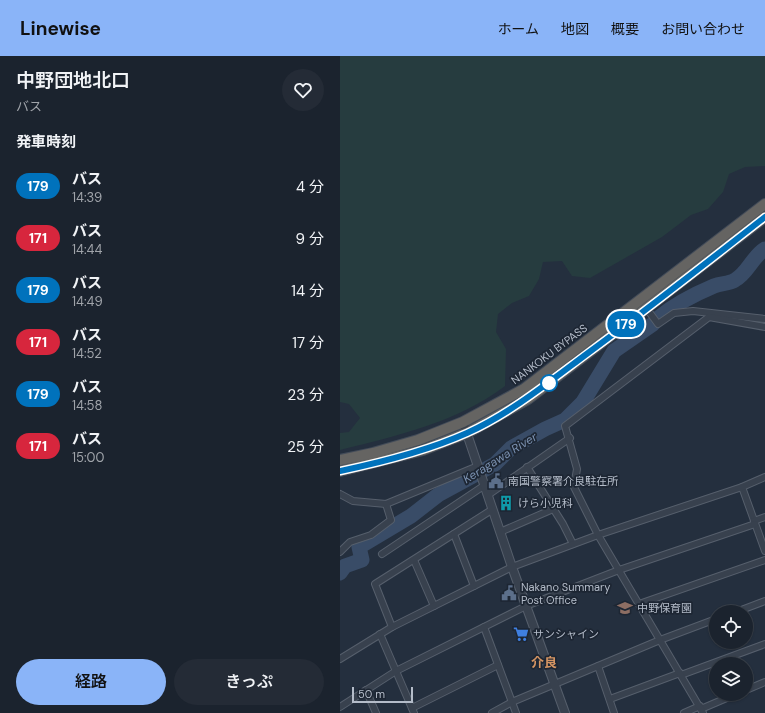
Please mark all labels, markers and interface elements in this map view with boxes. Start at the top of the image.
text: Linewise [20,16,101,41]
text: ホーム [497,20,539,38]
text: 地図 [561,20,589,38]
text: 概要 [611,20,639,38]
text: お問い合わせ [661,20,745,38]
text: 中野団地北口 [16,68,130,93]
button: heart [282,69,324,111]
text: バス [16,98,42,115]
text: 発車時刻 [16,132,76,152]
text: バス [72,169,102,189]
text: 179 [27,177,49,195]
text: 4 分 [296,177,324,197]
text: 14:39 [72,189,102,206]
text: バス [72,221,102,241]
text: 171 [29,229,47,247]
text: 9 分 [296,229,324,249]
text: 14:44 [72,241,102,258]
text: バス [72,273,102,293]
text: 179 [27,281,49,299]
text: 14 分 [291,281,324,301]
text: 14:49 [72,293,103,310]
line badge: 179 [603,311,649,337]
text: 179 [615,315,637,333]
street label: NANKOKU BYPASS [508,321,590,387]
text: バス [72,325,102,345]
text: 171 [29,333,47,351]
text: 17 分 [292,333,324,353]
text: 14:52 [72,345,102,362]
unlabelled marker [540,374,558,392]
text: バス [72,377,102,397]
text: 179 [27,385,49,403]
text: 23 分 [288,385,324,405]
text: 14:58 [72,397,102,414]
text: バス [72,429,102,449]
water label: Keragawa River [460,429,540,487]
text: 171 [29,437,47,455]
text: 25 分 [287,437,324,457]
text: 15:00 [72,449,104,466]
public building icon: 南国警察署介良駐在所 [487,472,505,490]
place label: 南国警察署介良駐在所 [508,474,619,488]
building icon: けら小児科 [497,494,515,512]
place label: けら小児科 [518,496,573,510]
place label: Nakano Summary Post Office [521,580,610,607]
public building icon: Nakano Summary Post Office [500,584,518,602]
school or university icon: 中野保育園 [616,599,634,617]
place label: 中野保育園 [637,601,692,615]
map controls [709,605,753,701]
button: locate [709,605,753,649]
supermarket icon: サンシャイン [512,625,530,643]
place label: サンシャイン [533,627,599,641]
district label: 介良 [531,654,557,671]
button: layers [709,657,753,701]
button: 経路 [16,659,166,705]
button: きっぷ [174,659,324,705]
scale bar [352,685,413,704]
text: 50 m [358,687,385,701]

